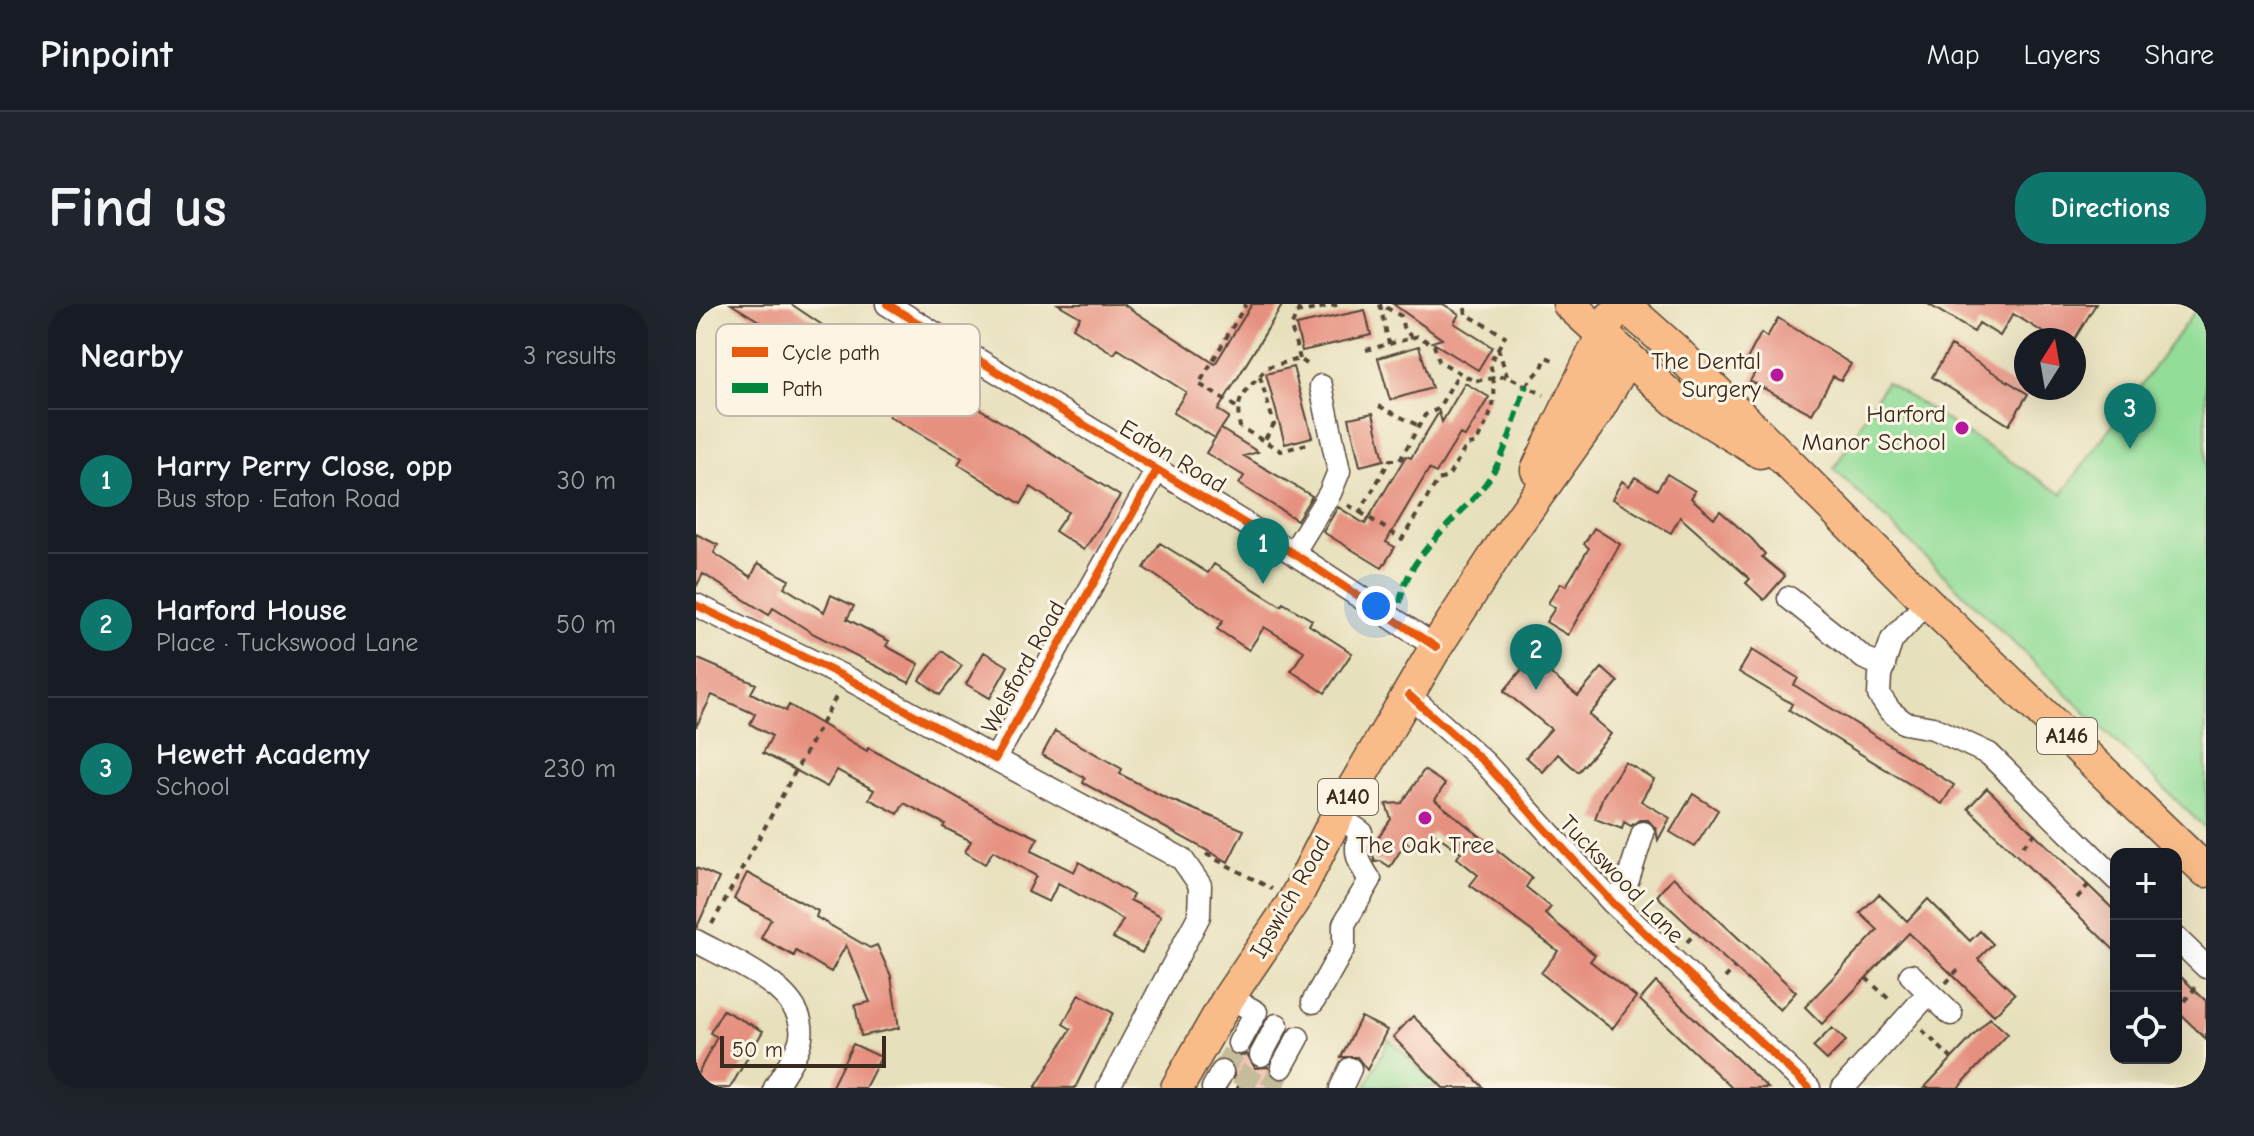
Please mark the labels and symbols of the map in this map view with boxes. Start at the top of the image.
legend [716,324,980,416]
north arrow [2014,328,2086,400]
text: Cycle path [782,340,880,366]
place label: The Dental Surgery [1651,347,1761,403]
marker: The Dental Surgery [1768,366,1786,384]
text: Path [782,376,823,402]
pin: 3 [2104,383,2156,449]
place label: Harford Manor School [1802,400,1946,456]
street label: Eaton Road [1115,413,1231,499]
marker: Harford Manor School [1953,419,1971,437]
pin: 1 [1237,518,1289,584]
your location [1356,586,1396,626]
street label: Welsford Road [975,596,1071,738]
pin: 2 [1510,624,1562,690]
road number: A146 [2037,718,2097,754]
road number: A140 [1318,779,1378,815]
marker: The Oak Tree [1416,809,1434,827]
street label: Tuckswood Lane [1554,809,1690,949]
street label: Ipswich Road [1244,831,1336,963]
place label: The Oak Tree [1356,831,1494,859]
scale bar [720,1032,886,1068]

